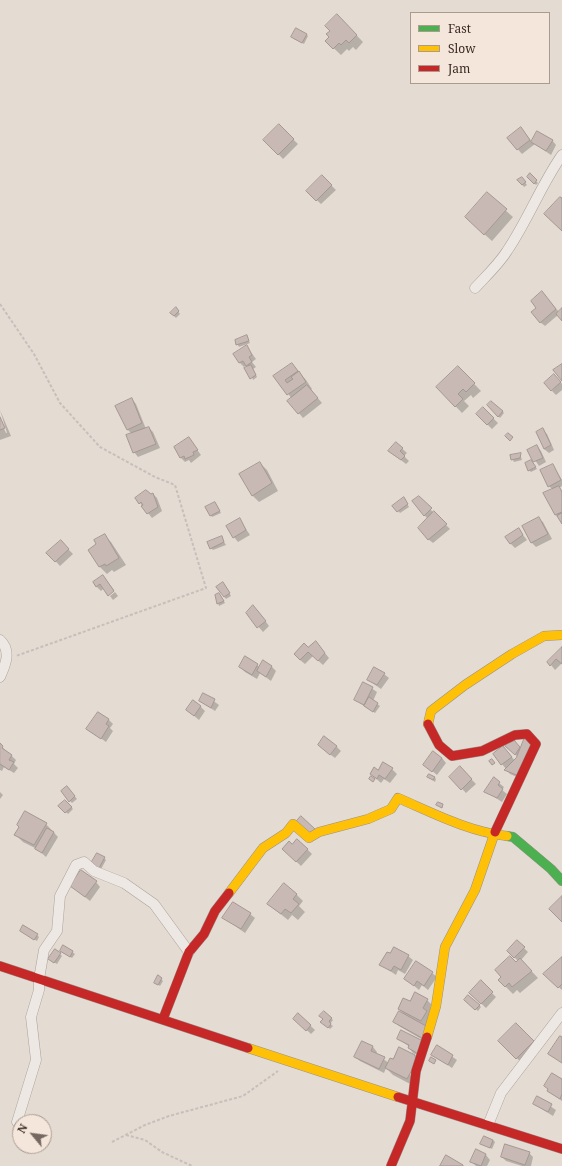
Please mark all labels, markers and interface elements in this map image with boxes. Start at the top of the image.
legend [410,12,550,84]
text: Fast [448,20,471,37]
text: Slow [448,40,476,57]
text: Jam [448,60,470,77]
north arrow [12,1114,52,1154]
text: N [13,1121,31,1136]

